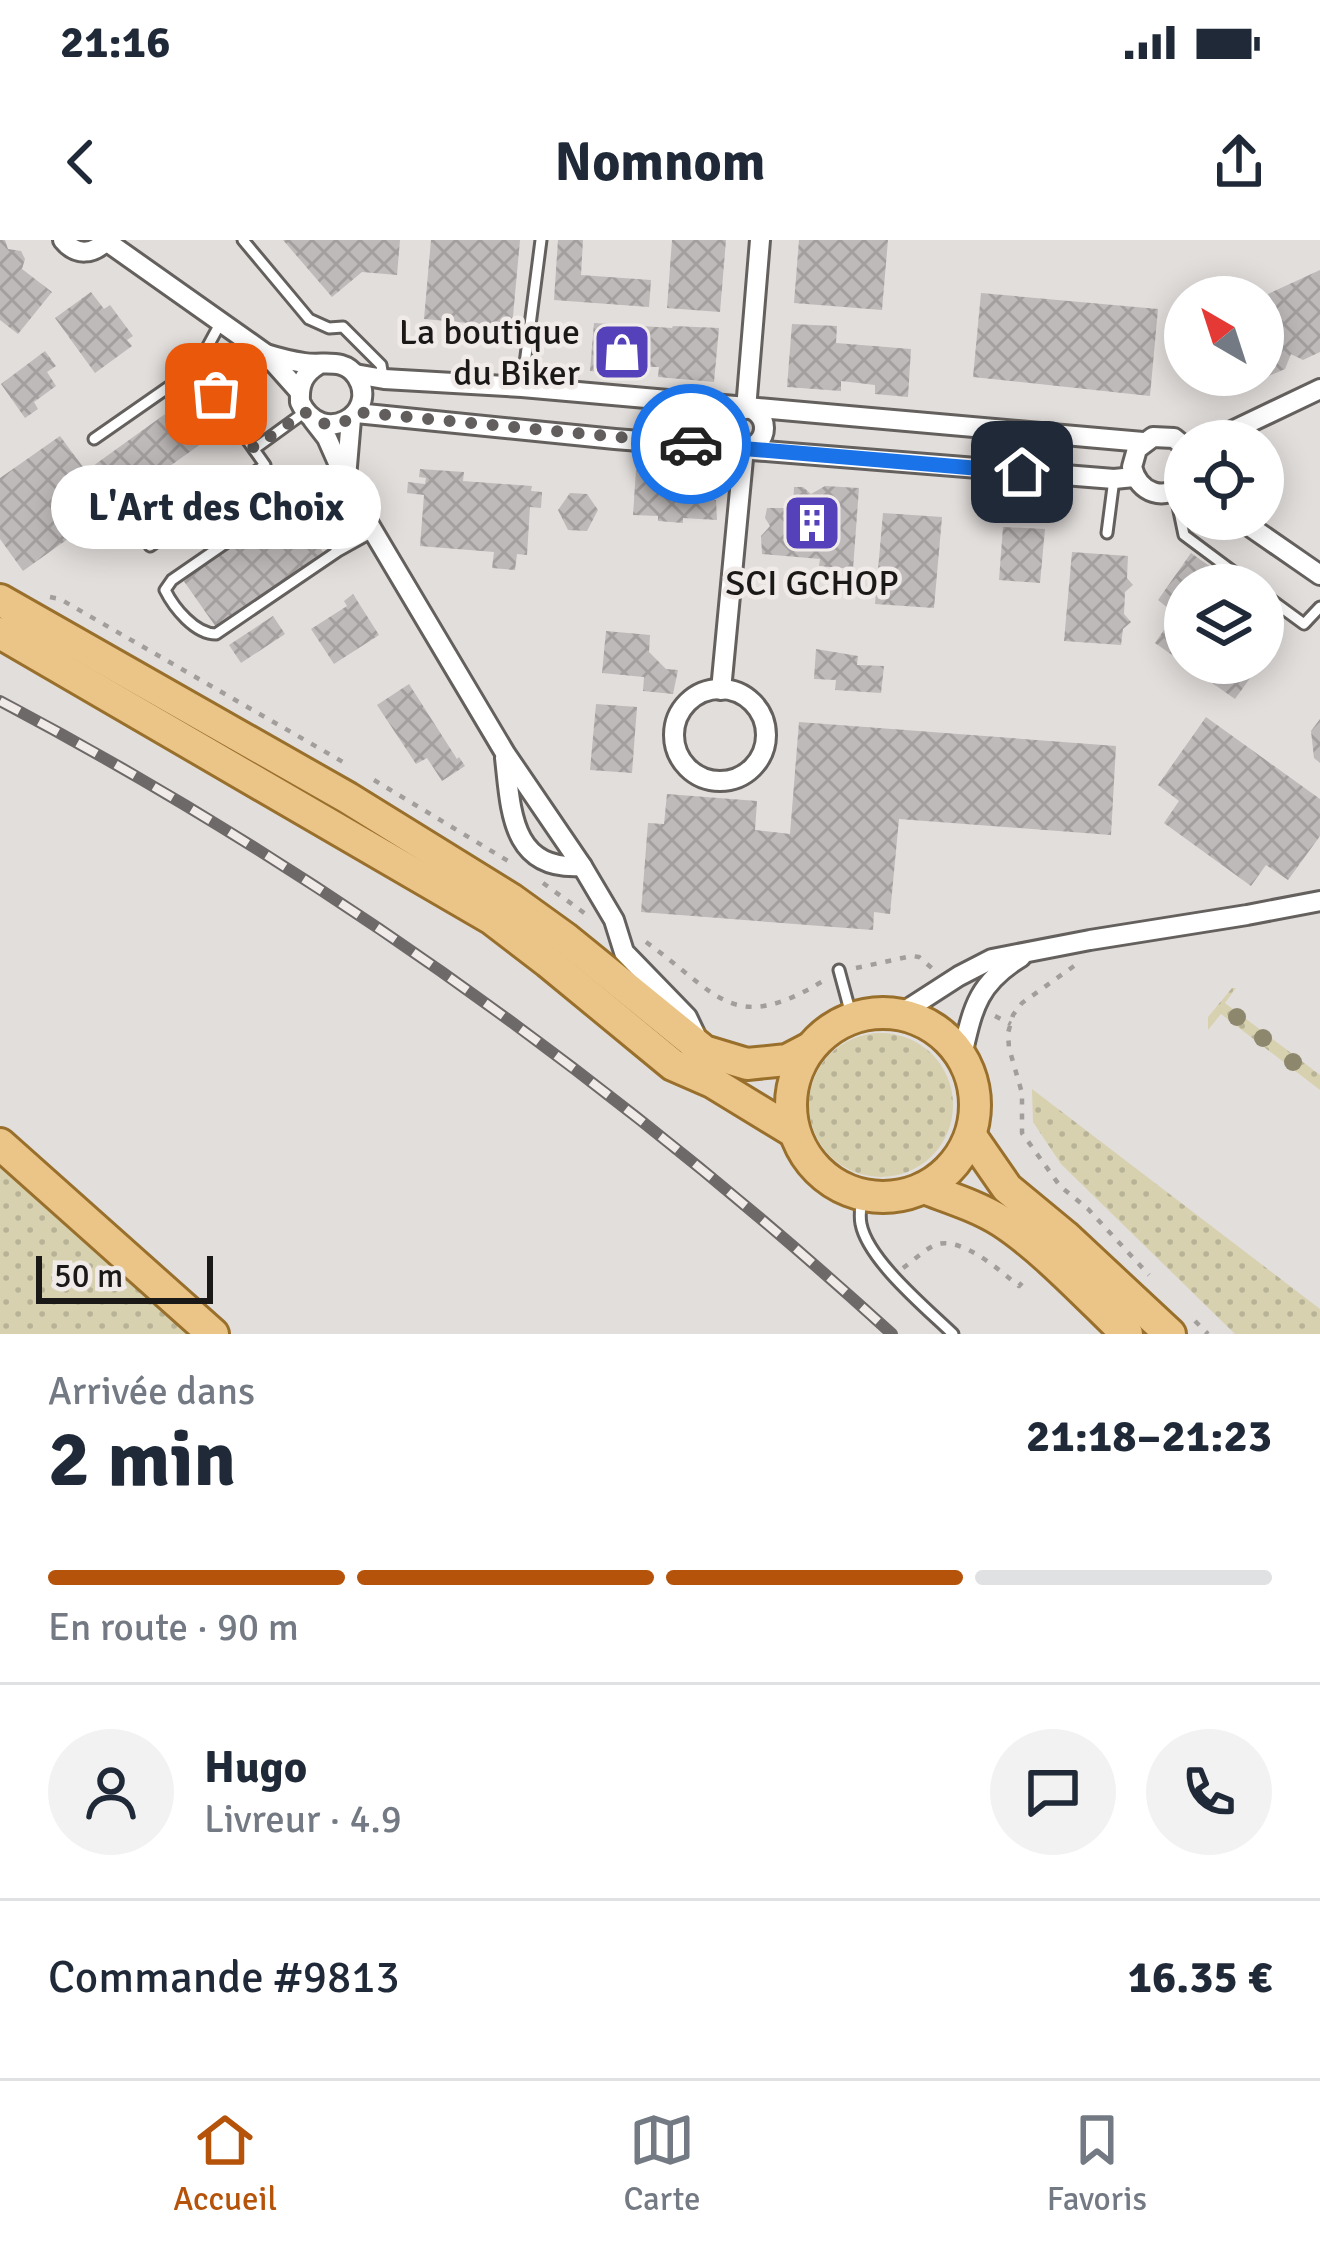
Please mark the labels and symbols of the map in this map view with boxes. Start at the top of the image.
north arrow [1164,276,1284,396]
place label: La boutique du Biker [399,310,581,396]
shop icon: La boutique du Biker [591,321,653,383]
pin [165,343,267,445]
courier [631,384,751,504]
pin [971,421,1073,523]
callout: L'Art des Choix [51,466,381,550]
building icon: SCI GCHOP [781,492,843,554]
place label: SCI GCHOP [725,561,899,606]
scale bar [36,1250,213,1303]

